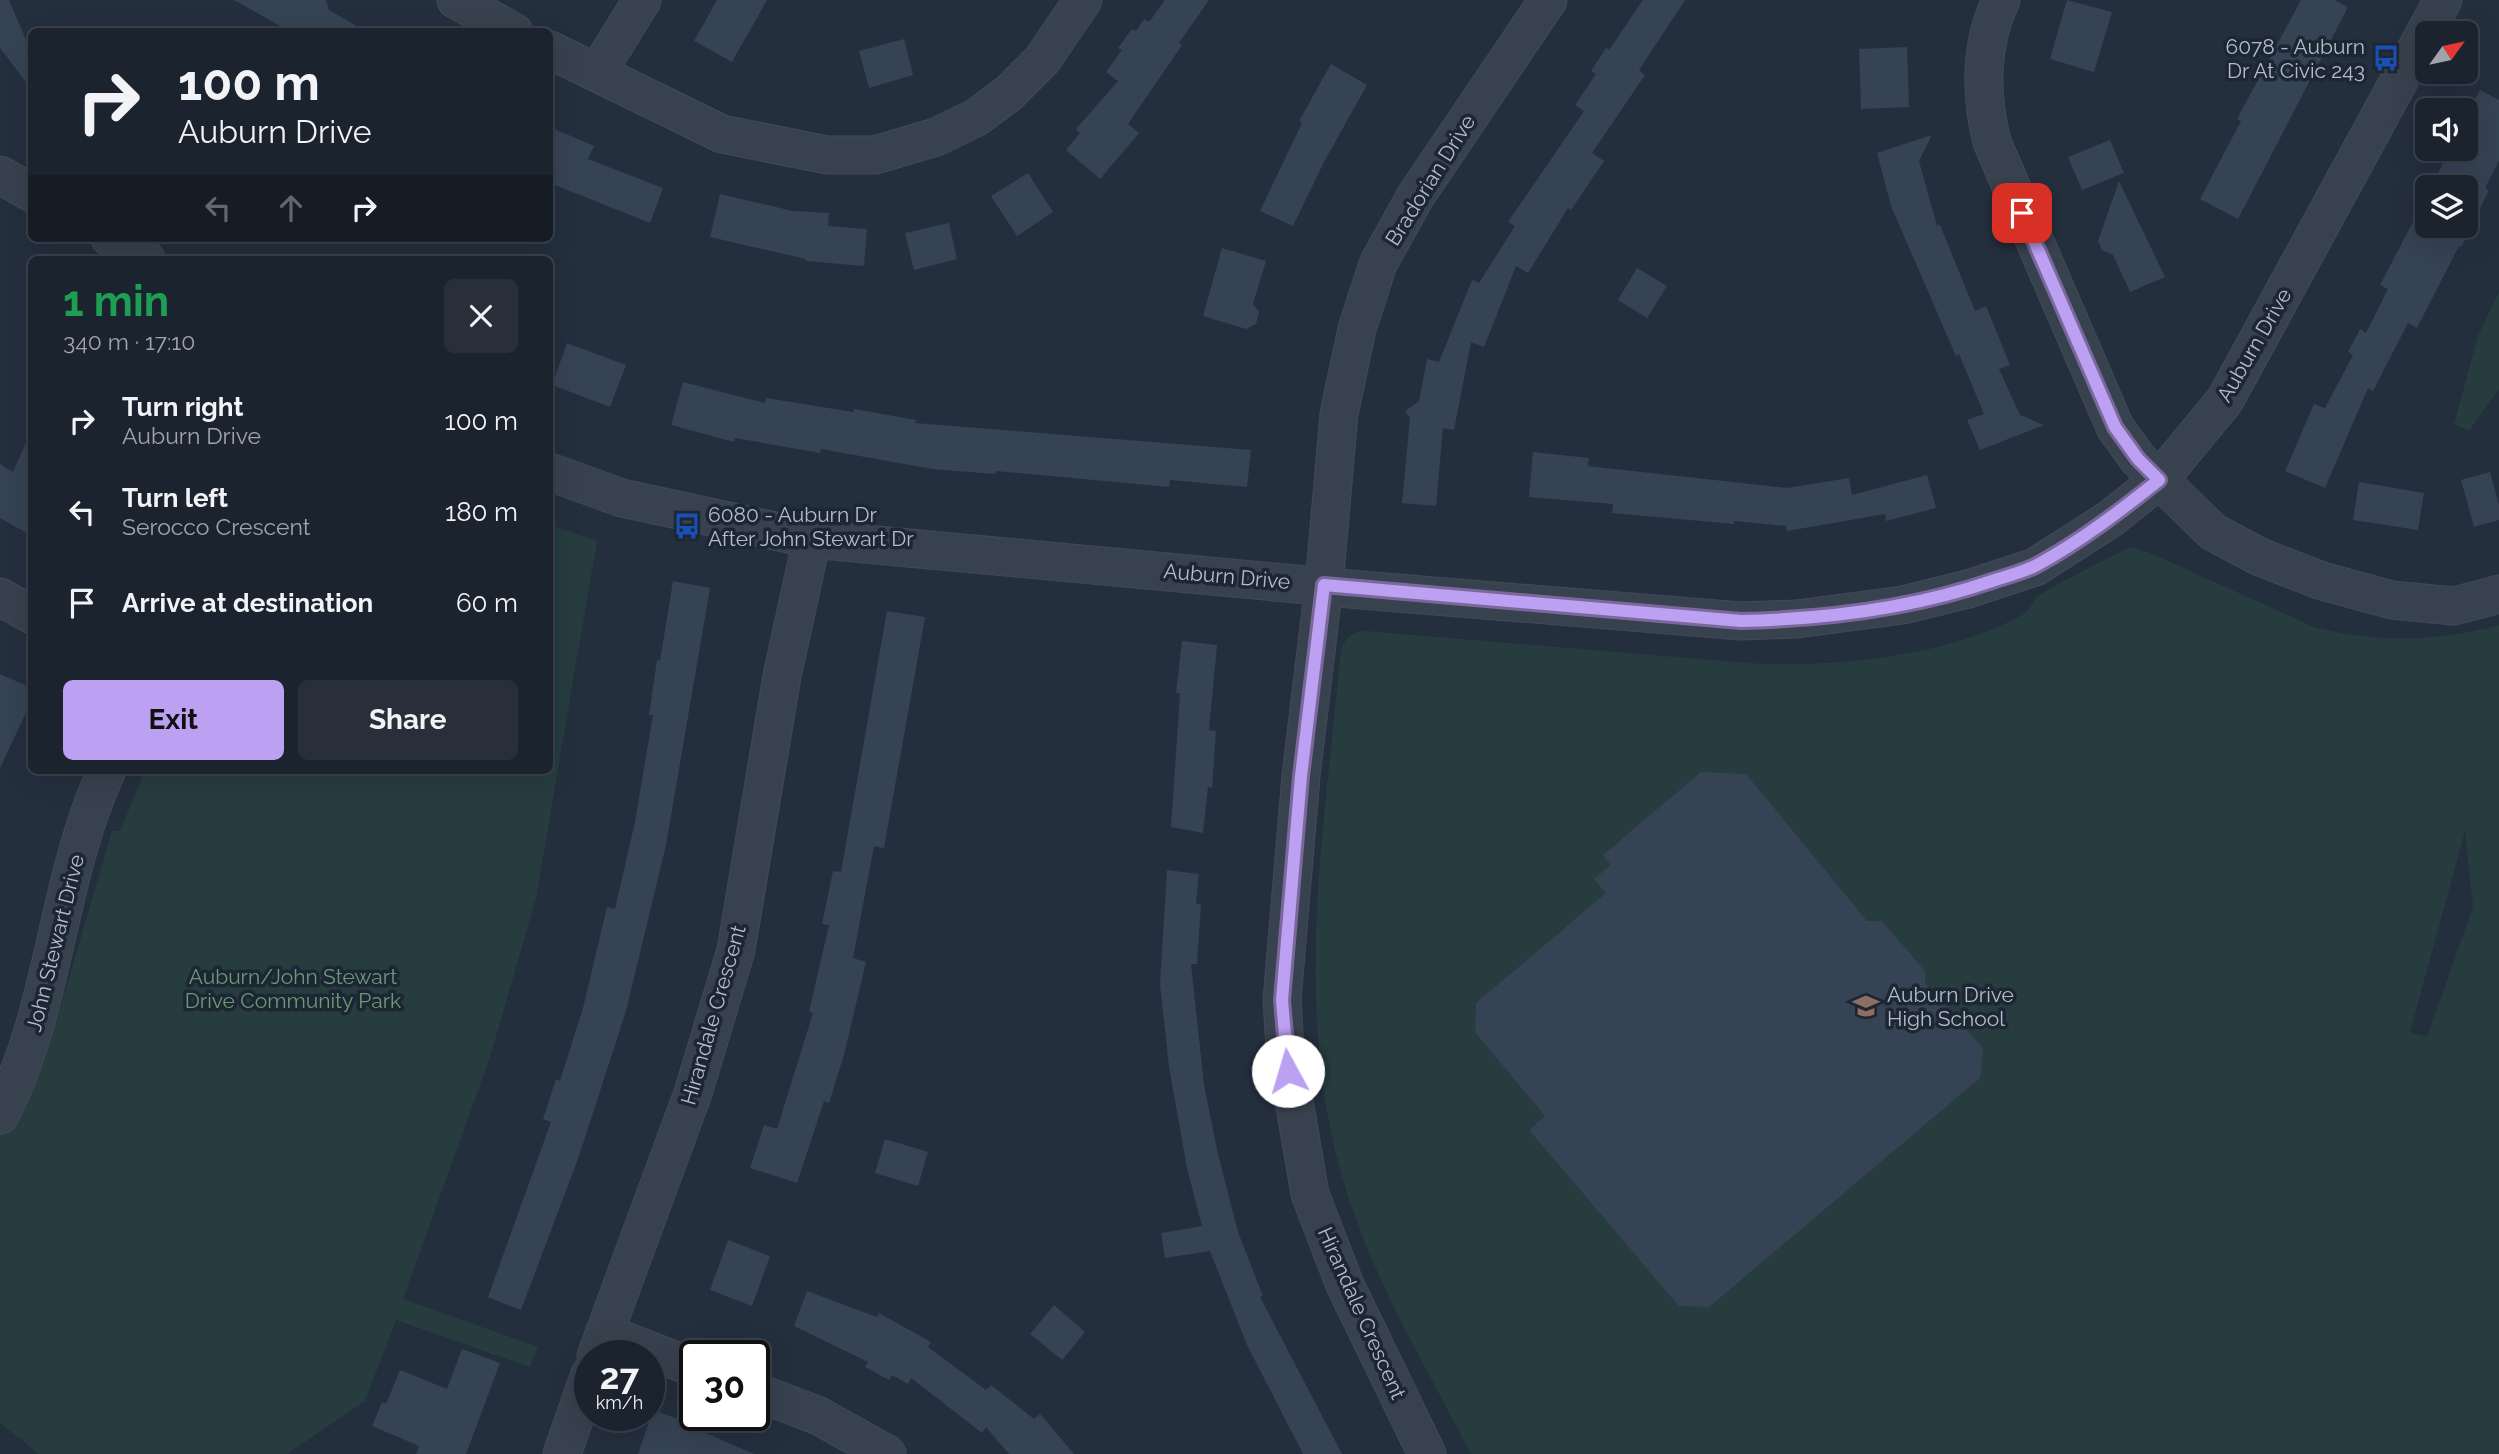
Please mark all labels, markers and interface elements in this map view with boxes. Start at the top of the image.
north arrow [2415,21,2478,84]
map controls [2415,21,2478,238]
place label: 6078 - Auburn Dr At Civic 243 [2226,34,2365,83]
bus stop icon: 6078 - Auburn Dr At Civic 243 [2371,43,2401,73]
text: 100 m [178,54,320,111]
icon: right [63,56,154,147]
button: sound [2415,98,2478,161]
street label: Bradorian Drive [1380,110,1480,250]
text: Auburn Drive [178,113,371,150]
button: layers [2415,175,2478,238]
pin [1992,183,2052,243]
icon: left [199,189,237,227]
icon: ahead [272,189,310,227]
icon: right [345,189,383,227]
icon: arrive [2003,194,2041,232]
text: 1 min [63,277,169,326]
button: close [444,279,518,353]
street label: Auburn Drive [2211,284,2297,406]
text: 340 m · 17:10 [63,328,195,355]
text: Turn right [122,392,243,422]
icon: right [63,402,101,440]
text: 100 m [445,406,518,436]
text: Auburn Drive [122,422,261,449]
text: Turn left [122,483,228,513]
icon: left [63,493,101,531]
text: 180 m [445,497,518,527]
place label: 6080 - Auburn Dr After John Stewart Dr [708,502,914,551]
bus stop icon: 6080 - Auburn Dr After John Stewart Dr [672,511,702,541]
text: Serocco Crescent [122,513,311,540]
street label: Auburn Drive [1163,558,1291,594]
icon: arrive [63,584,101,622]
text: Arrive at destination [122,588,373,618]
text: 60 m [456,588,518,618]
button: Exit [63,680,284,760]
button: Share [298,680,518,760]
street label: John Stewart Drive [21,852,89,1034]
street label: Hirandale Crescent [675,922,751,1108]
park label: Auburn/John Stewart Drive Community Park [185,964,401,1013]
place label: Auburn Drive High School [1887,982,2014,1031]
school or university icon: Auburn Drive High School [1851,991,1881,1021]
position arrow [1251,1034,1325,1108]
street label: Hirandale Crescent [1313,1223,1411,1403]
speed limit sign: 30 [679,1340,770,1431]
text: 27 [600,1356,639,1397]
text: km/h [596,1392,643,1413]

